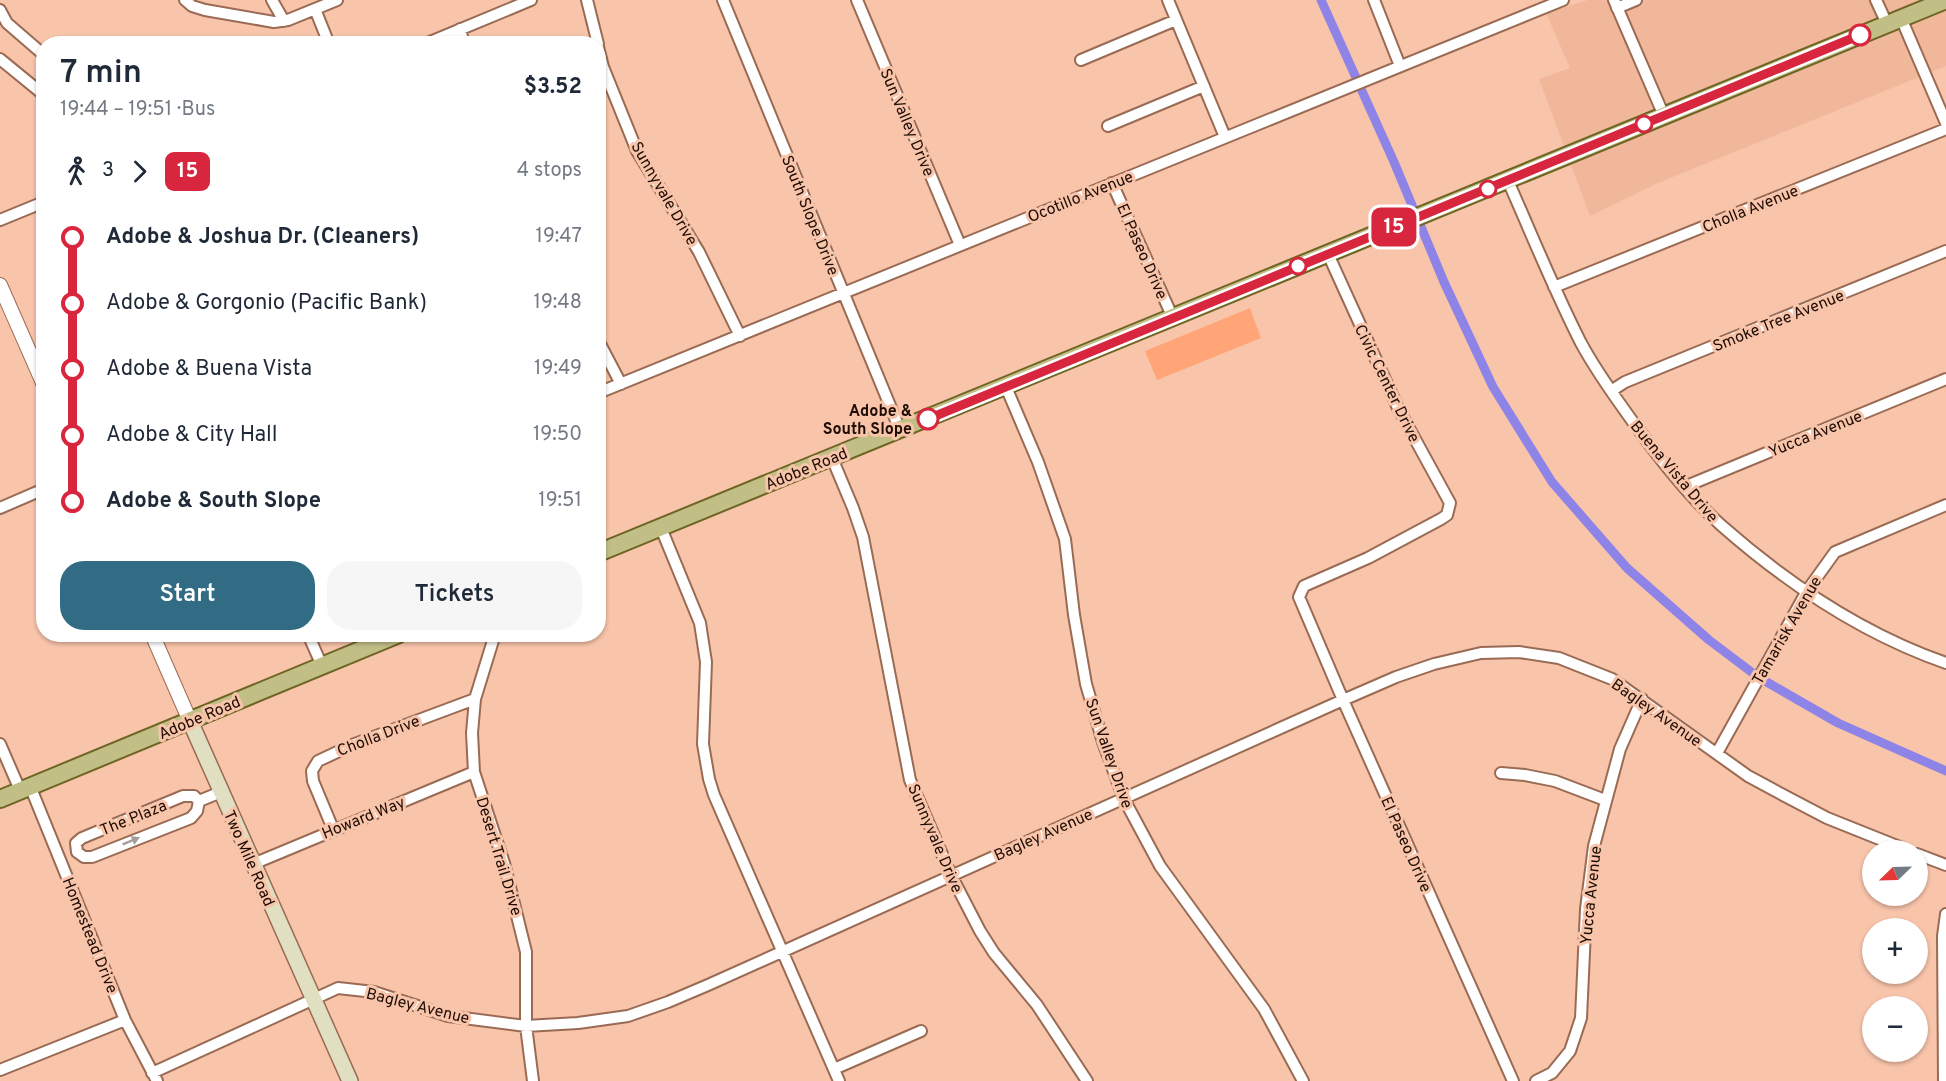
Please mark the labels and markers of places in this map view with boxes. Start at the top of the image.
unlabelled marker [1849,24,1871,46]
unlabelled marker [1635,115,1653,133]
unlabelled marker [1479,180,1497,198]
unlabelled marker [1289,257,1307,275]
place label: Adobe & South Slope [823,402,912,440]
marker: Adobe & South Slope [917,408,939,430]

